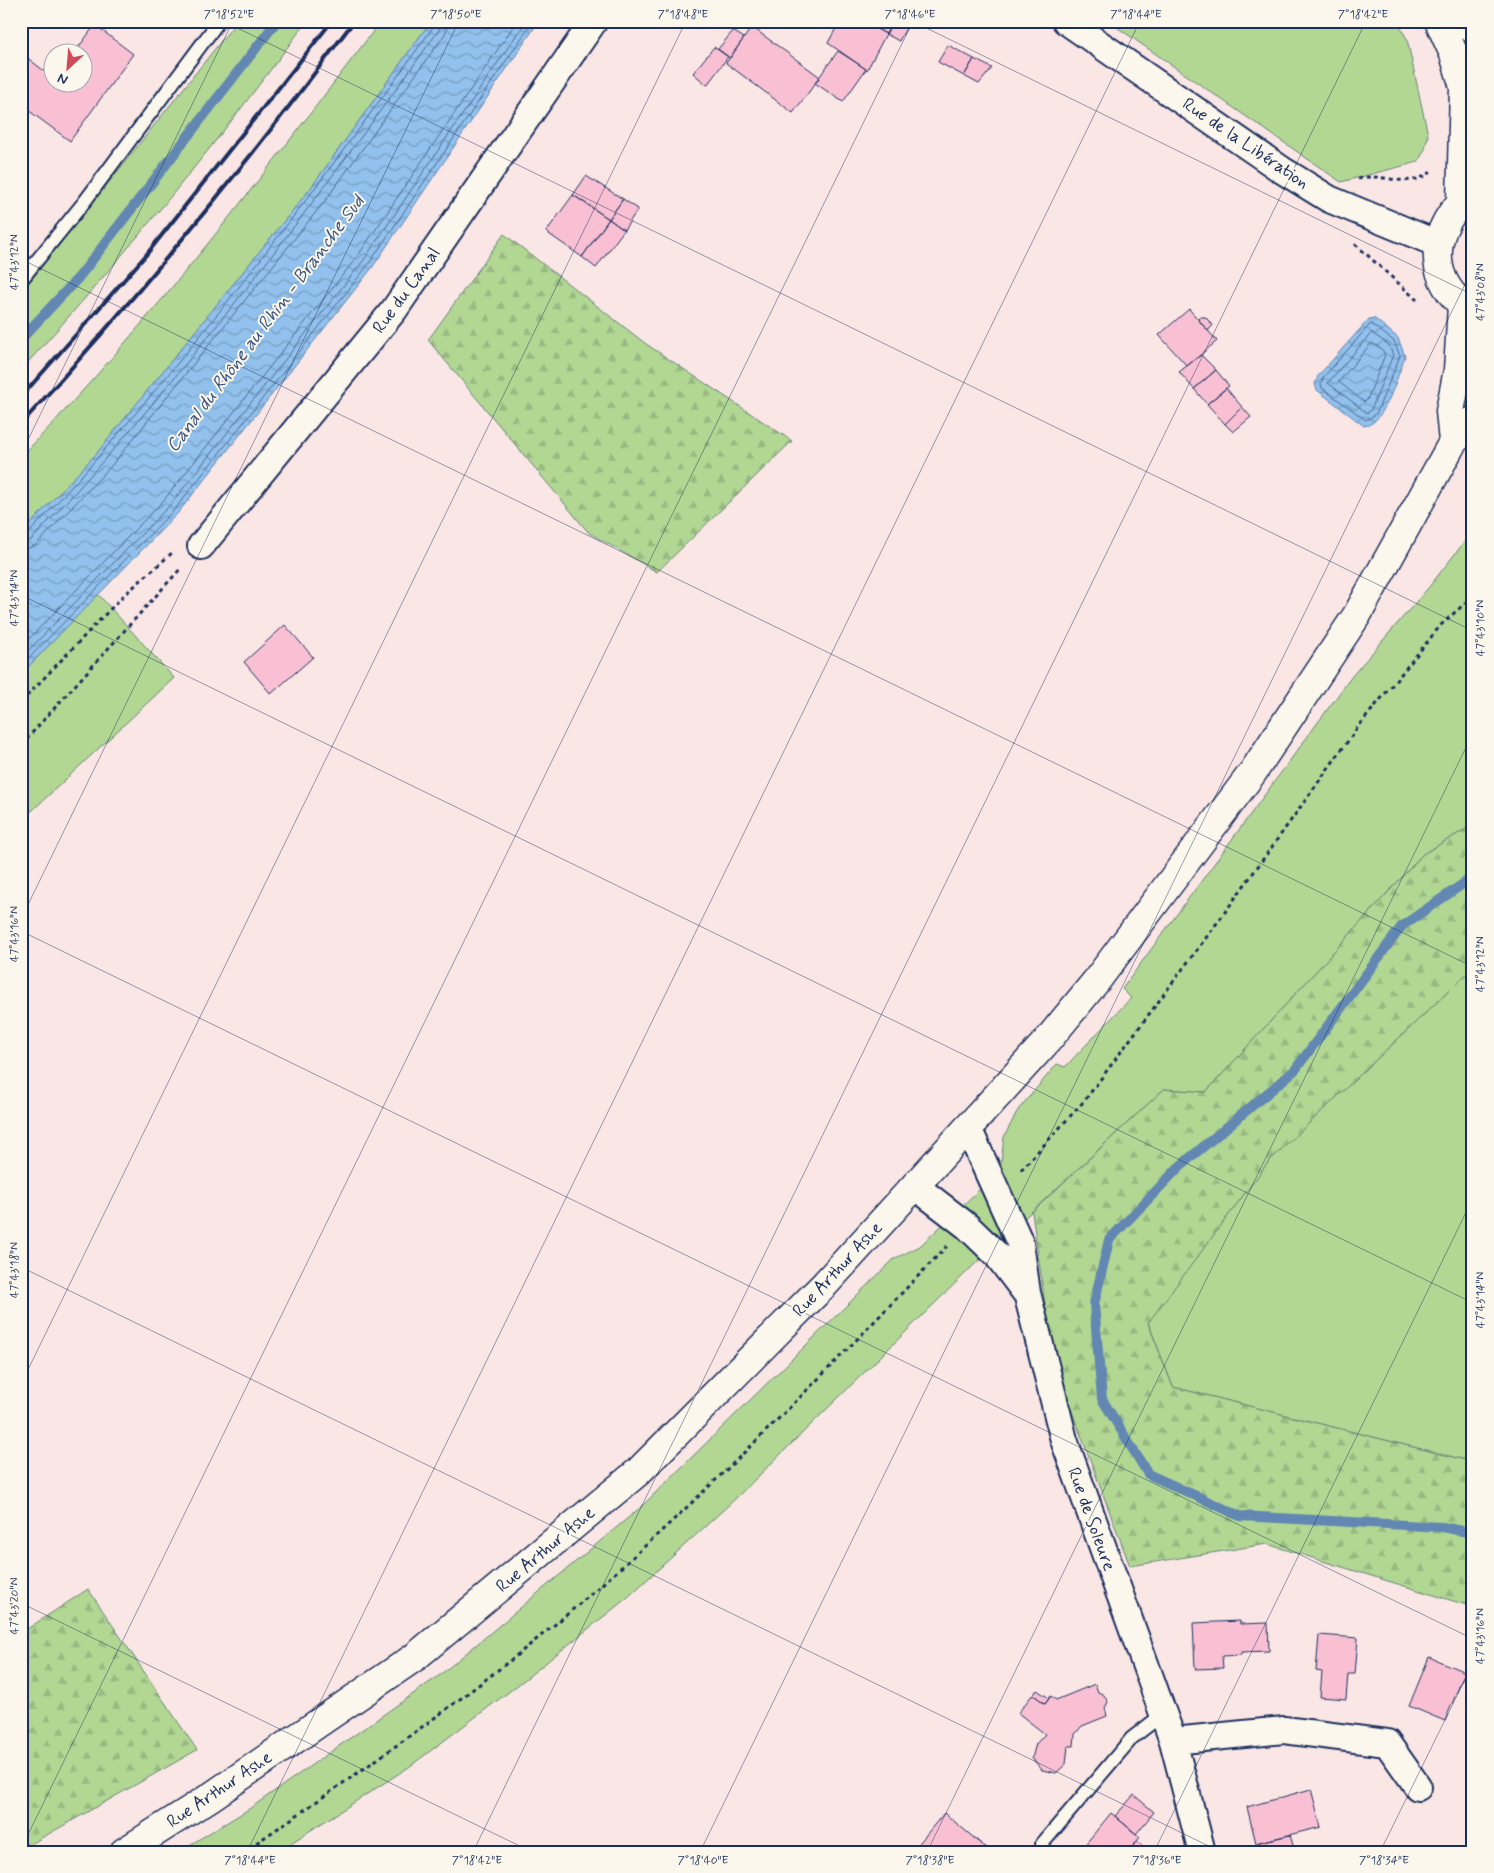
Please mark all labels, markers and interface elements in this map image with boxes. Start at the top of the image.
text: 7°18'52"E [204,7,254,23]
text: 7°18'50"E [430,7,482,23]
text: 7°18'48"E [658,7,708,23]
text: 7°18'46"E [885,7,935,23]
text: 7°18'44"E [1110,7,1162,23]
text: 7°18'42"E [1338,7,1388,23]
north arrow [42,42,92,92]
text: N [55,69,71,89]
street label: Rue de la Libération [1177,93,1313,195]
water label: Canal du Rhône au Rhin - Branche Sud [160,189,371,457]
text: 47°43'12"N [7,234,23,290]
street label: Rue du Canal [367,243,446,339]
text: 47°43'08"N [1473,263,1489,321]
text: 47°43'14"N [7,570,23,626]
text: 47°43'10"N [1473,600,1489,656]
text: 47°43'16"N [7,906,23,962]
text: 47°43'12"N [1473,936,1489,992]
street label: Rue Arthur Ashe [787,1217,888,1323]
text: 47°43'18"N [7,1242,23,1298]
text: 47°43'14"N [1473,1272,1489,1328]
street label: Rue de Soleure [1061,1464,1121,1575]
street label: Rue Arthur Ashe [491,1501,600,1598]
text: 47°43'20"N [7,1578,23,1634]
text: 47°43'16"N [1473,1608,1489,1664]
street label: Rue Arthur Ashe [162,1746,277,1834]
text: 7°18'44"E [224,1853,276,1869]
text: 7°18'42"E [452,1853,502,1869]
text: 7°18'40"E [677,1853,729,1869]
text: 7°18'38"E [905,1853,955,1869]
text: 7°18'36"E [1132,1853,1182,1869]
text: 7°18'34"E [1359,1853,1409,1869]

